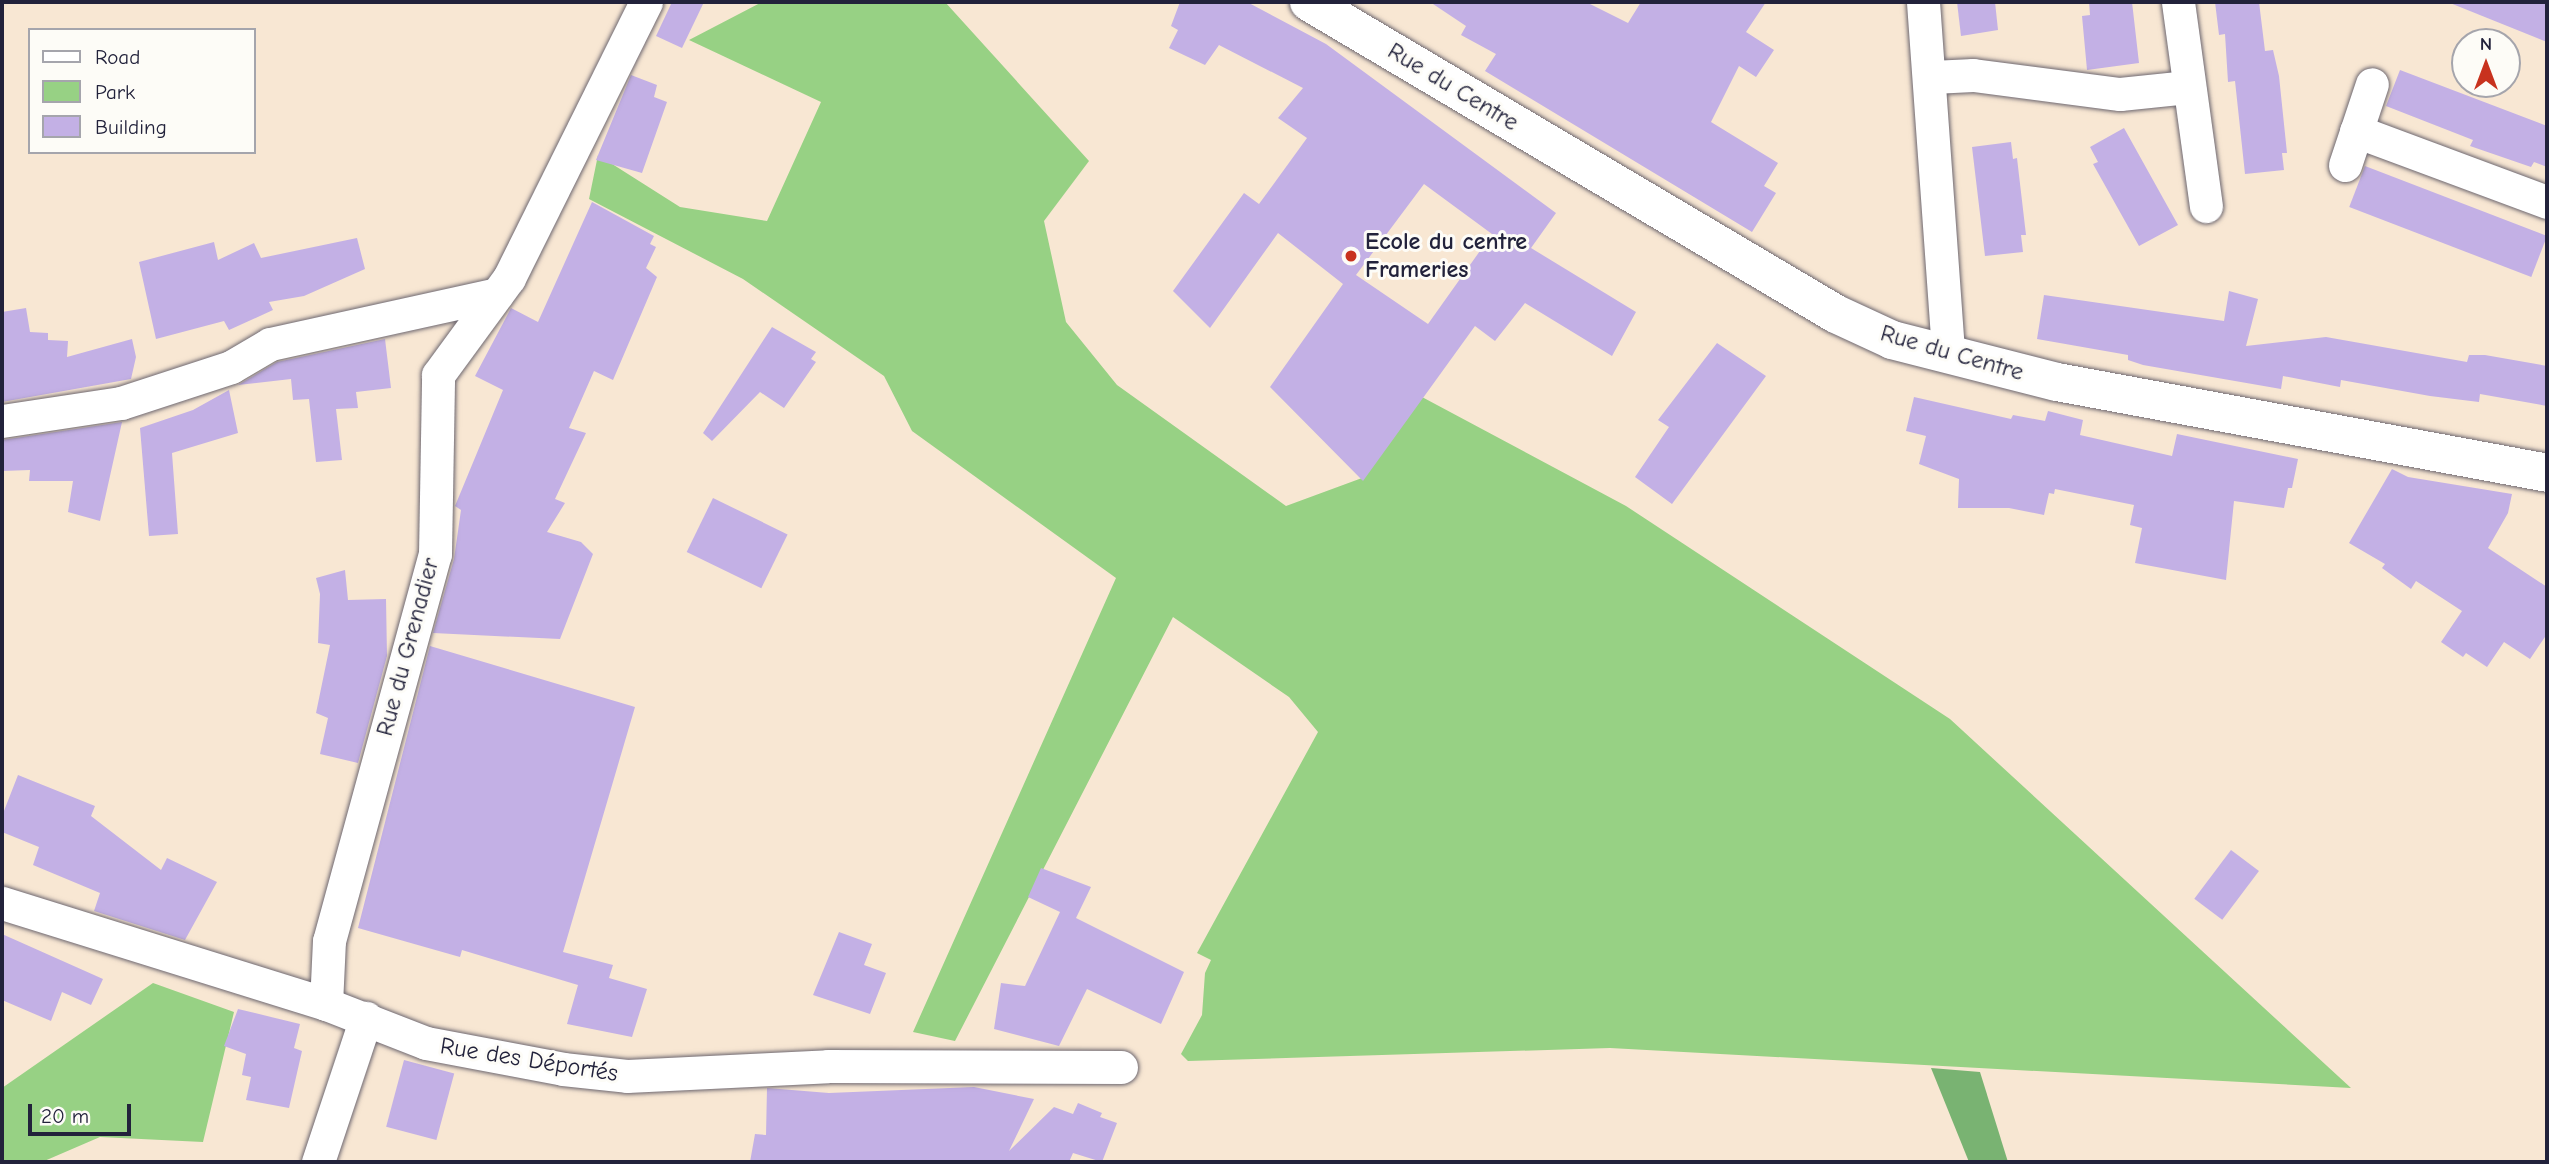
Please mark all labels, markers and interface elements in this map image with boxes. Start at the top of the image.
legend [28,28,256,154]
north arrow [2451,28,2521,98]
text: N [2480,33,2492,55]
street label: Rue du Centre [1382,37,1524,137]
text: Road [95,45,140,69]
text: Park [95,80,135,104]
text: Building [95,115,167,139]
place label: Ecole du centre Frameries [1365,228,1527,284]
marker: Ecole du centre Frameries [1343,248,1359,264]
street label: Rue du Centre [1877,319,2027,387]
street label: Rue du Grenadier [370,555,446,739]
street label: Rue des Déportés [438,1032,620,1088]
scale bar [32,1090,135,1134]
text: 20 m [41,1104,89,1128]

